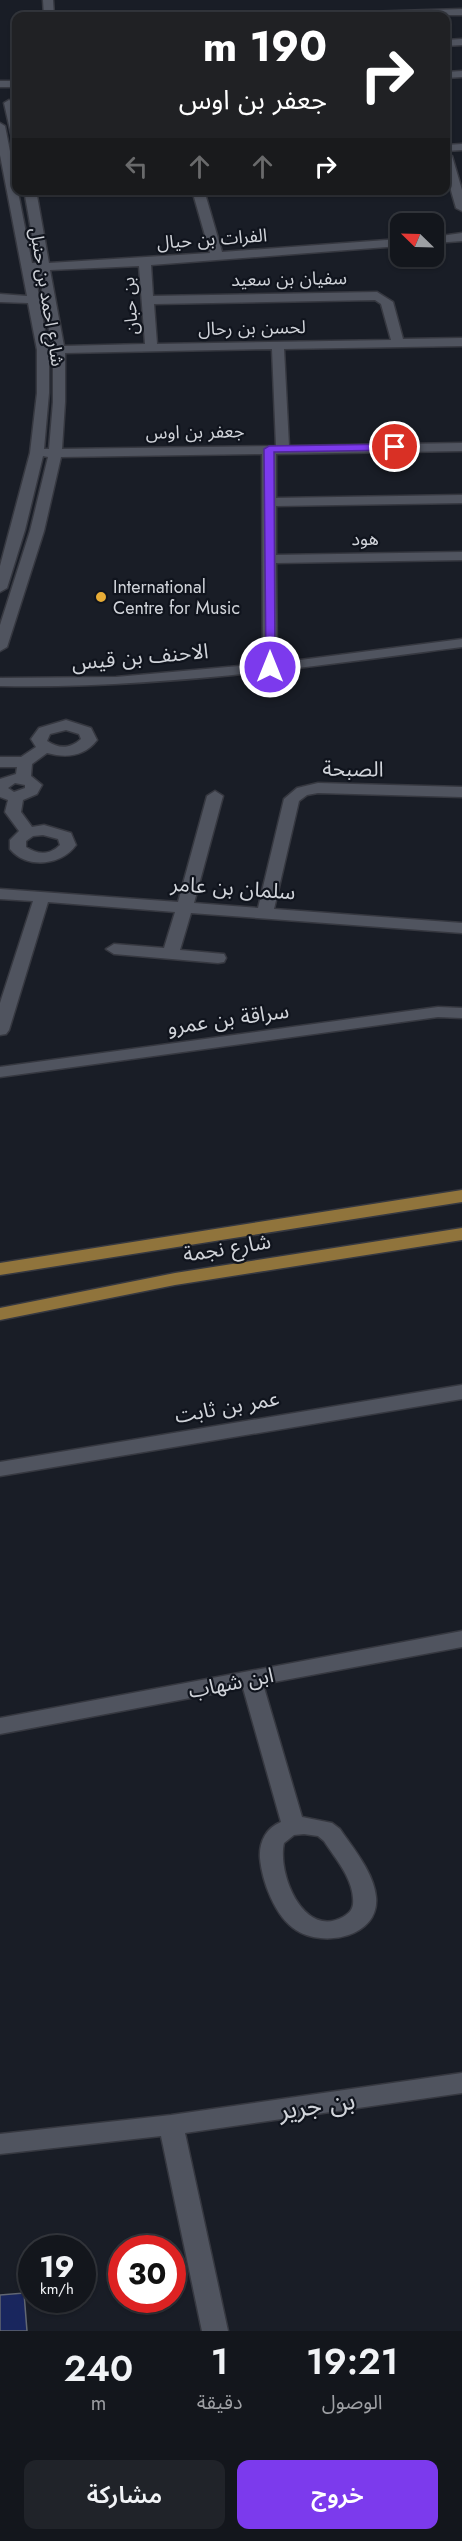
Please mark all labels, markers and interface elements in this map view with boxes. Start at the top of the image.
text: 190 m [203,16,327,77]
icon: right [348,36,426,114]
text: جعفر بن اوس [179,80,327,119]
icon: left [120,150,153,183]
icon: ahead [183,150,216,183]
icon: ahead [246,150,279,183]
icon: right [309,150,342,183]
north arrow [390,213,444,267]
map controls [390,213,444,267]
street label: الفرات بن حيال [156,222,268,256]
street label: شارع احمد بن حنبل [22,226,71,368]
street label: سفيان بن سعيد [231,265,347,293]
street label: بن حبان [115,276,145,336]
street label: لحسن بن رحال [198,314,306,342]
street label: جعفر بن اوس [145,418,245,446]
pin [369,421,420,472]
icon: arrive [378,430,411,463]
street label: هود [351,526,379,552]
place label: International Centre for Music [113,574,240,621]
marker: International Centre for Music [94,590,108,604]
position arrow [238,635,302,699]
street label: الاحنف بن قيس [70,636,210,678]
street label: الصبحة [322,753,384,785]
street label: سلمان بن عامر [169,869,296,907]
street label: سراقة بن عمرو [165,996,291,1042]
street label: شارع نجمة [181,1226,273,1270]
street label: عمر بن ثابت [172,1383,282,1431]
street label: ابن شهاب [186,1660,276,1706]
street label: بن جرير [275,2081,358,2129]
speed limit sign: 30 [108,2235,186,2313]
text: 19 [39,2245,75,2288]
text: km/h [40,2278,74,2300]
text: 1 [211,2335,228,2387]
text: 19:21 [306,2335,398,2387]
text: 240 [64,2342,133,2394]
text: دقيقة [197,2388,242,2417]
text: الوصول [322,2388,383,2417]
text: m [91,2389,106,2418]
button: مشاركة [24,2460,225,2529]
button: خروج [237,2460,438,2529]

